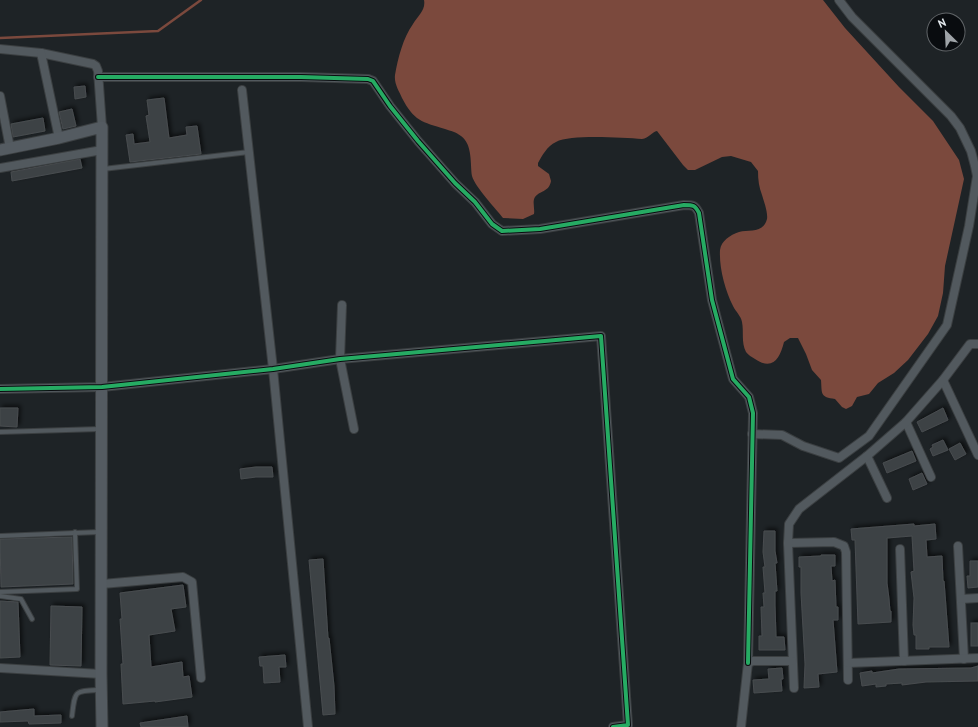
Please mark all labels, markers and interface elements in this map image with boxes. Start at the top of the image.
north arrow [926,12,966,52]
text: N [936,15,948,31]

